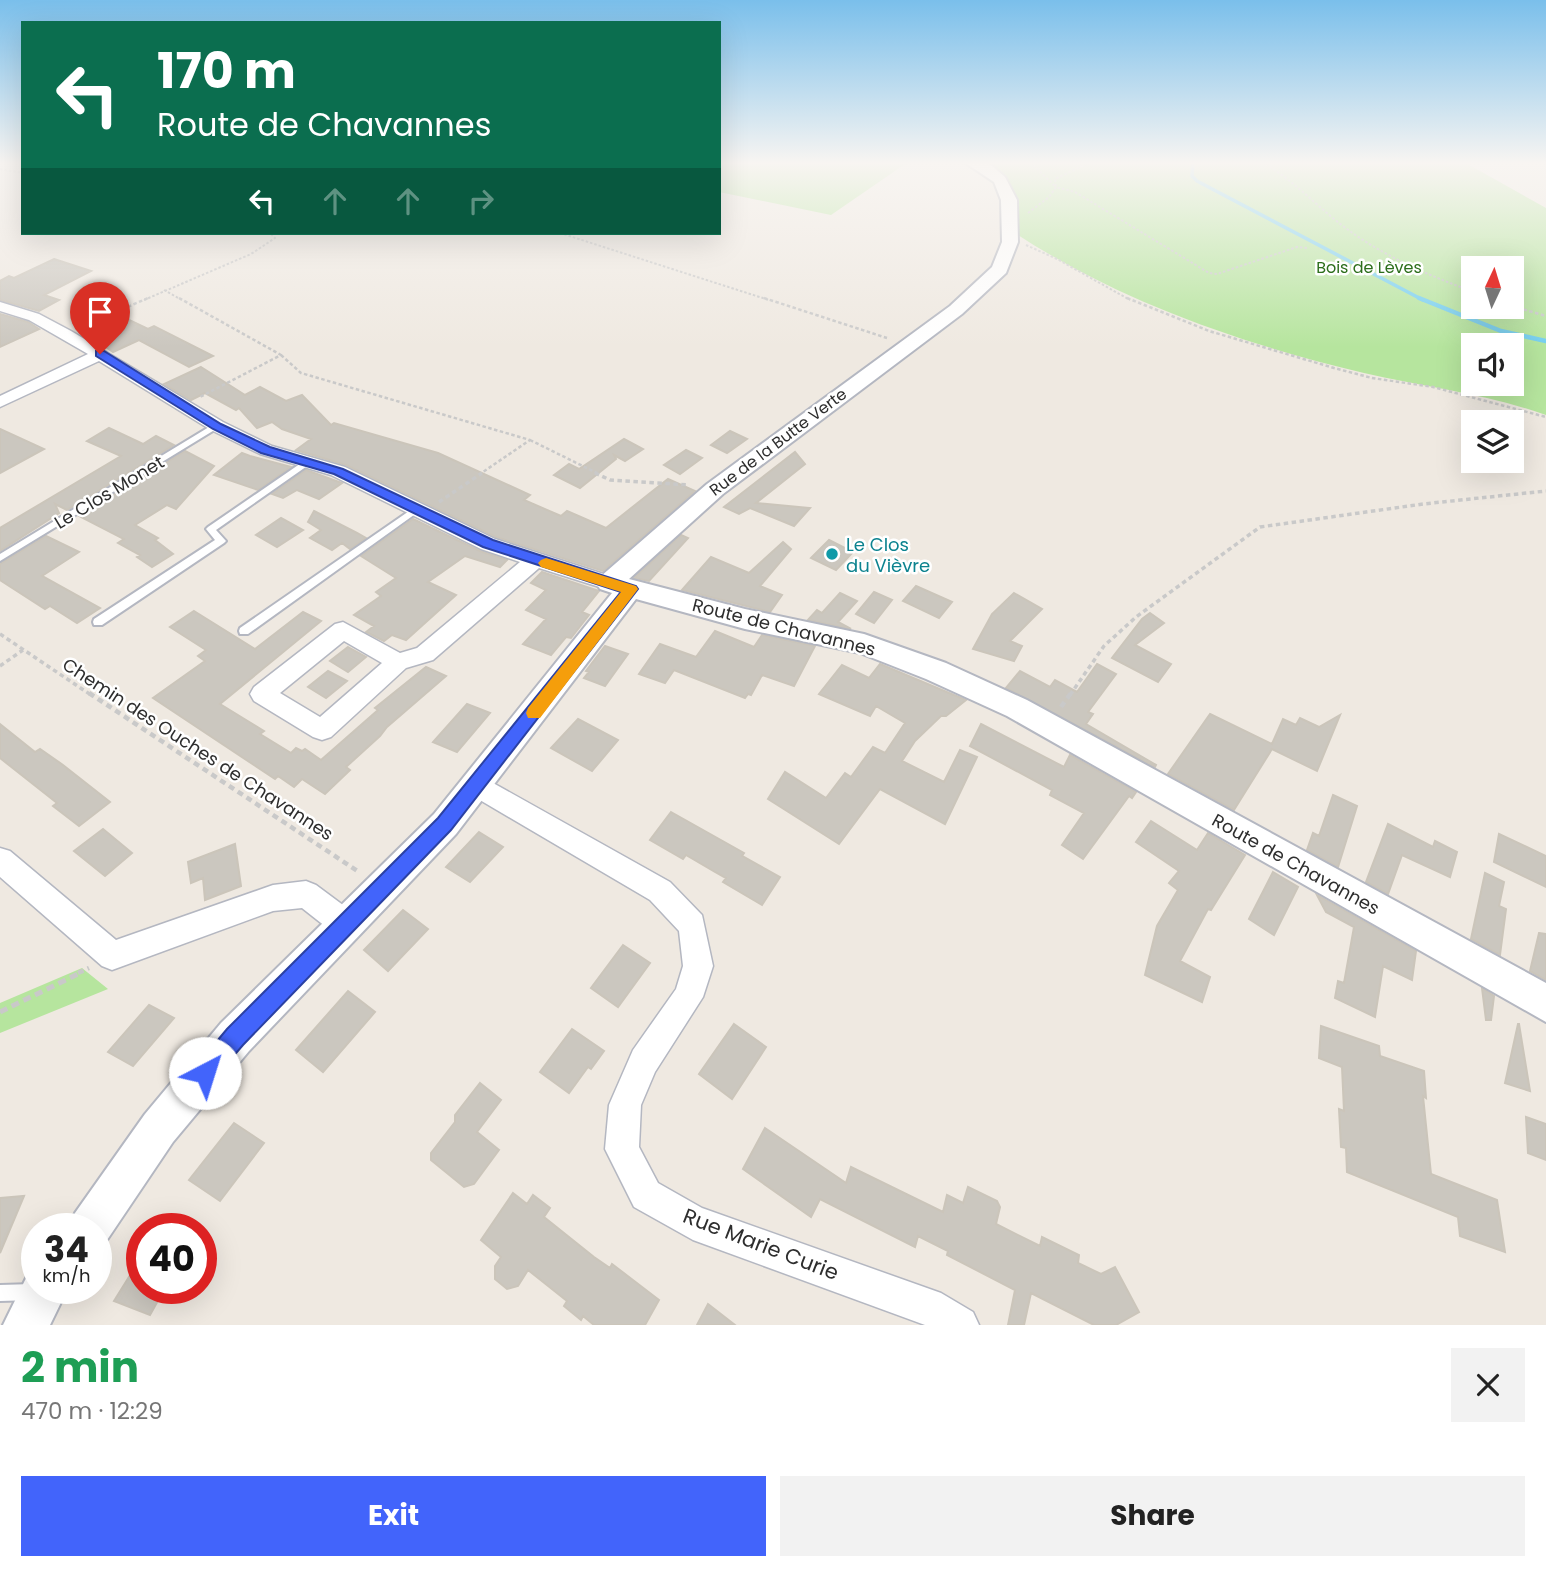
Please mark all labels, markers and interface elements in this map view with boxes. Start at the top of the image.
text: 170 m [157,37,296,105]
icon: left [42,49,133,140]
text: Route de Chavannes [157,102,491,147]
icon: left [243,182,281,220]
icon: ahead [316,182,354,220]
icon: ahead [389,182,427,220]
icon: right [462,182,500,220]
park label: Bois de Lèves [1316,256,1422,279]
north arrow [1461,256,1524,318]
map controls [1461,256,1524,473]
pin [70,282,130,354]
icon: arrive [81,293,119,331]
button: sound [1461,333,1524,396]
street label: Rue de la Butte Verte [705,383,851,501]
button: layers [1461,410,1524,473]
street label: Le Clos Monet [49,449,169,535]
place label: Le Clos du Vièvre [846,532,930,578]
marker: Le Clos du Vièvre [824,546,840,562]
street label: Route de Chavannes [690,592,878,662]
street label: Chemin des Ouches de Chavannes [58,652,338,846]
street label: Route de Chavannes [1208,807,1384,921]
position arrow [168,1036,242,1110]
street label: Rue Marie Curie [679,1201,843,1287]
speed limit sign: 40 [126,1213,217,1304]
text: 34 [44,1225,89,1274]
text: km/h [43,1263,90,1288]
text: 2 min [21,1338,139,1397]
button: close [1451,1348,1525,1422]
text: 470 m · 12:29 [21,1395,163,1427]
button: Exit [21,1476,766,1556]
button: Share [780,1476,1525,1556]

